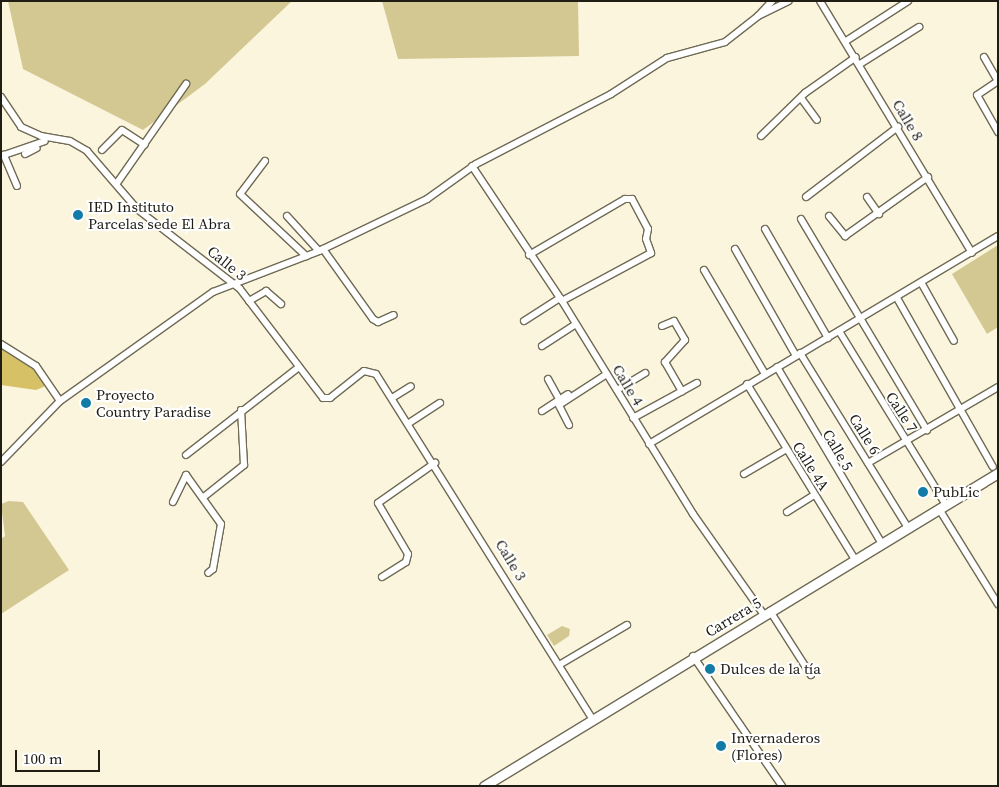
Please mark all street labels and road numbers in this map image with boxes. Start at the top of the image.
street label: Calle 8 [889,96,927,144]
street label: Calle 3 [204,242,250,284]
street label: Calle 4 [609,361,647,409]
street label: Calle 7 [882,388,922,436]
street label: Calle 6 [846,410,884,458]
street label: Calle 5 [819,426,857,474]
street label: Calle 4A [789,438,833,494]
street label: Calle 3 [492,536,530,584]
street label: Carrera 5 [702,593,764,641]

